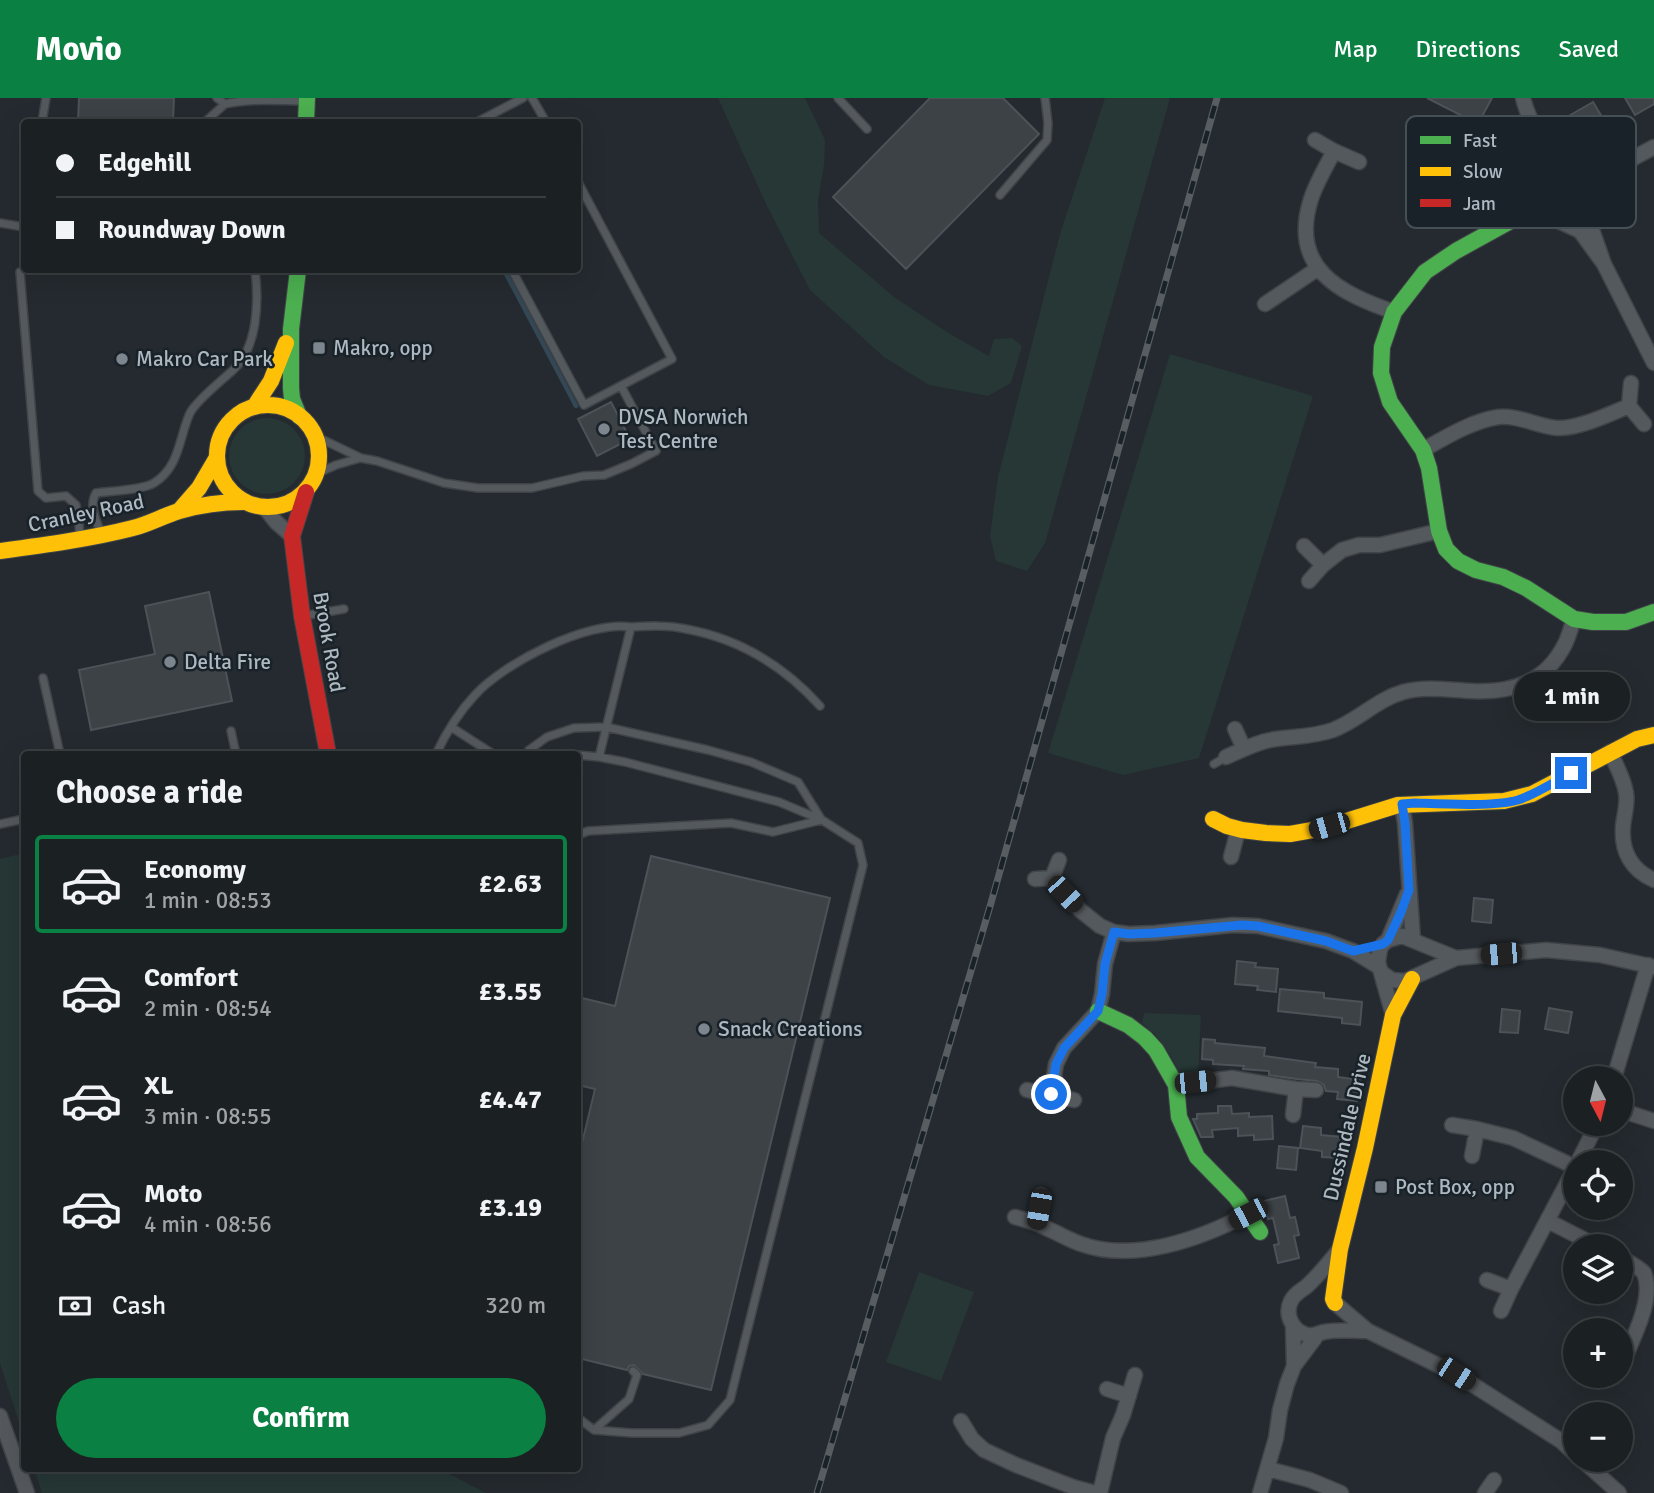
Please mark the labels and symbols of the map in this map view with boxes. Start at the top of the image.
legend [1406,116,1636,228]
text: Fast [1463,129,1497,153]
text: Slow [1463,160,1503,184]
text: Jam [1463,192,1496,216]
place label: Makro, opp [333,335,433,361]
marker: Makro, opp [311,340,327,356]
place label: Makro Car Park [136,346,273,372]
marker: Makro Car Park [114,351,130,367]
place label: DVSA Norwich Test Centre [618,404,749,454]
marker: DVSA Norwich Test Centre [596,421,612,437]
street label: Cranley Road [26,488,146,538]
street label: Brook Road [307,590,351,694]
place label: Delta Fire [184,649,271,675]
marker: Delta Fire [162,654,178,670]
callout: 1 min [1513,672,1629,720]
route end [1555,757,1587,789]
car [1306,810,1353,842]
car [1043,871,1088,917]
car [1480,942,1523,966]
place label: Snack Creations [718,1016,862,1042]
marker: Snack Creations [696,1021,712,1037]
street label: Dussindale Drive [1317,1051,1377,1203]
north arrow [1563,1066,1633,1136]
car [1174,1069,1217,1095]
route start [1035,1078,1067,1110]
place label: Post Box, opp [1395,1174,1515,1200]
marker: Post Box, opp [1373,1179,1389,1195]
car [1026,1186,1053,1232]
car [1225,1195,1272,1233]
car [1433,1354,1480,1394]

